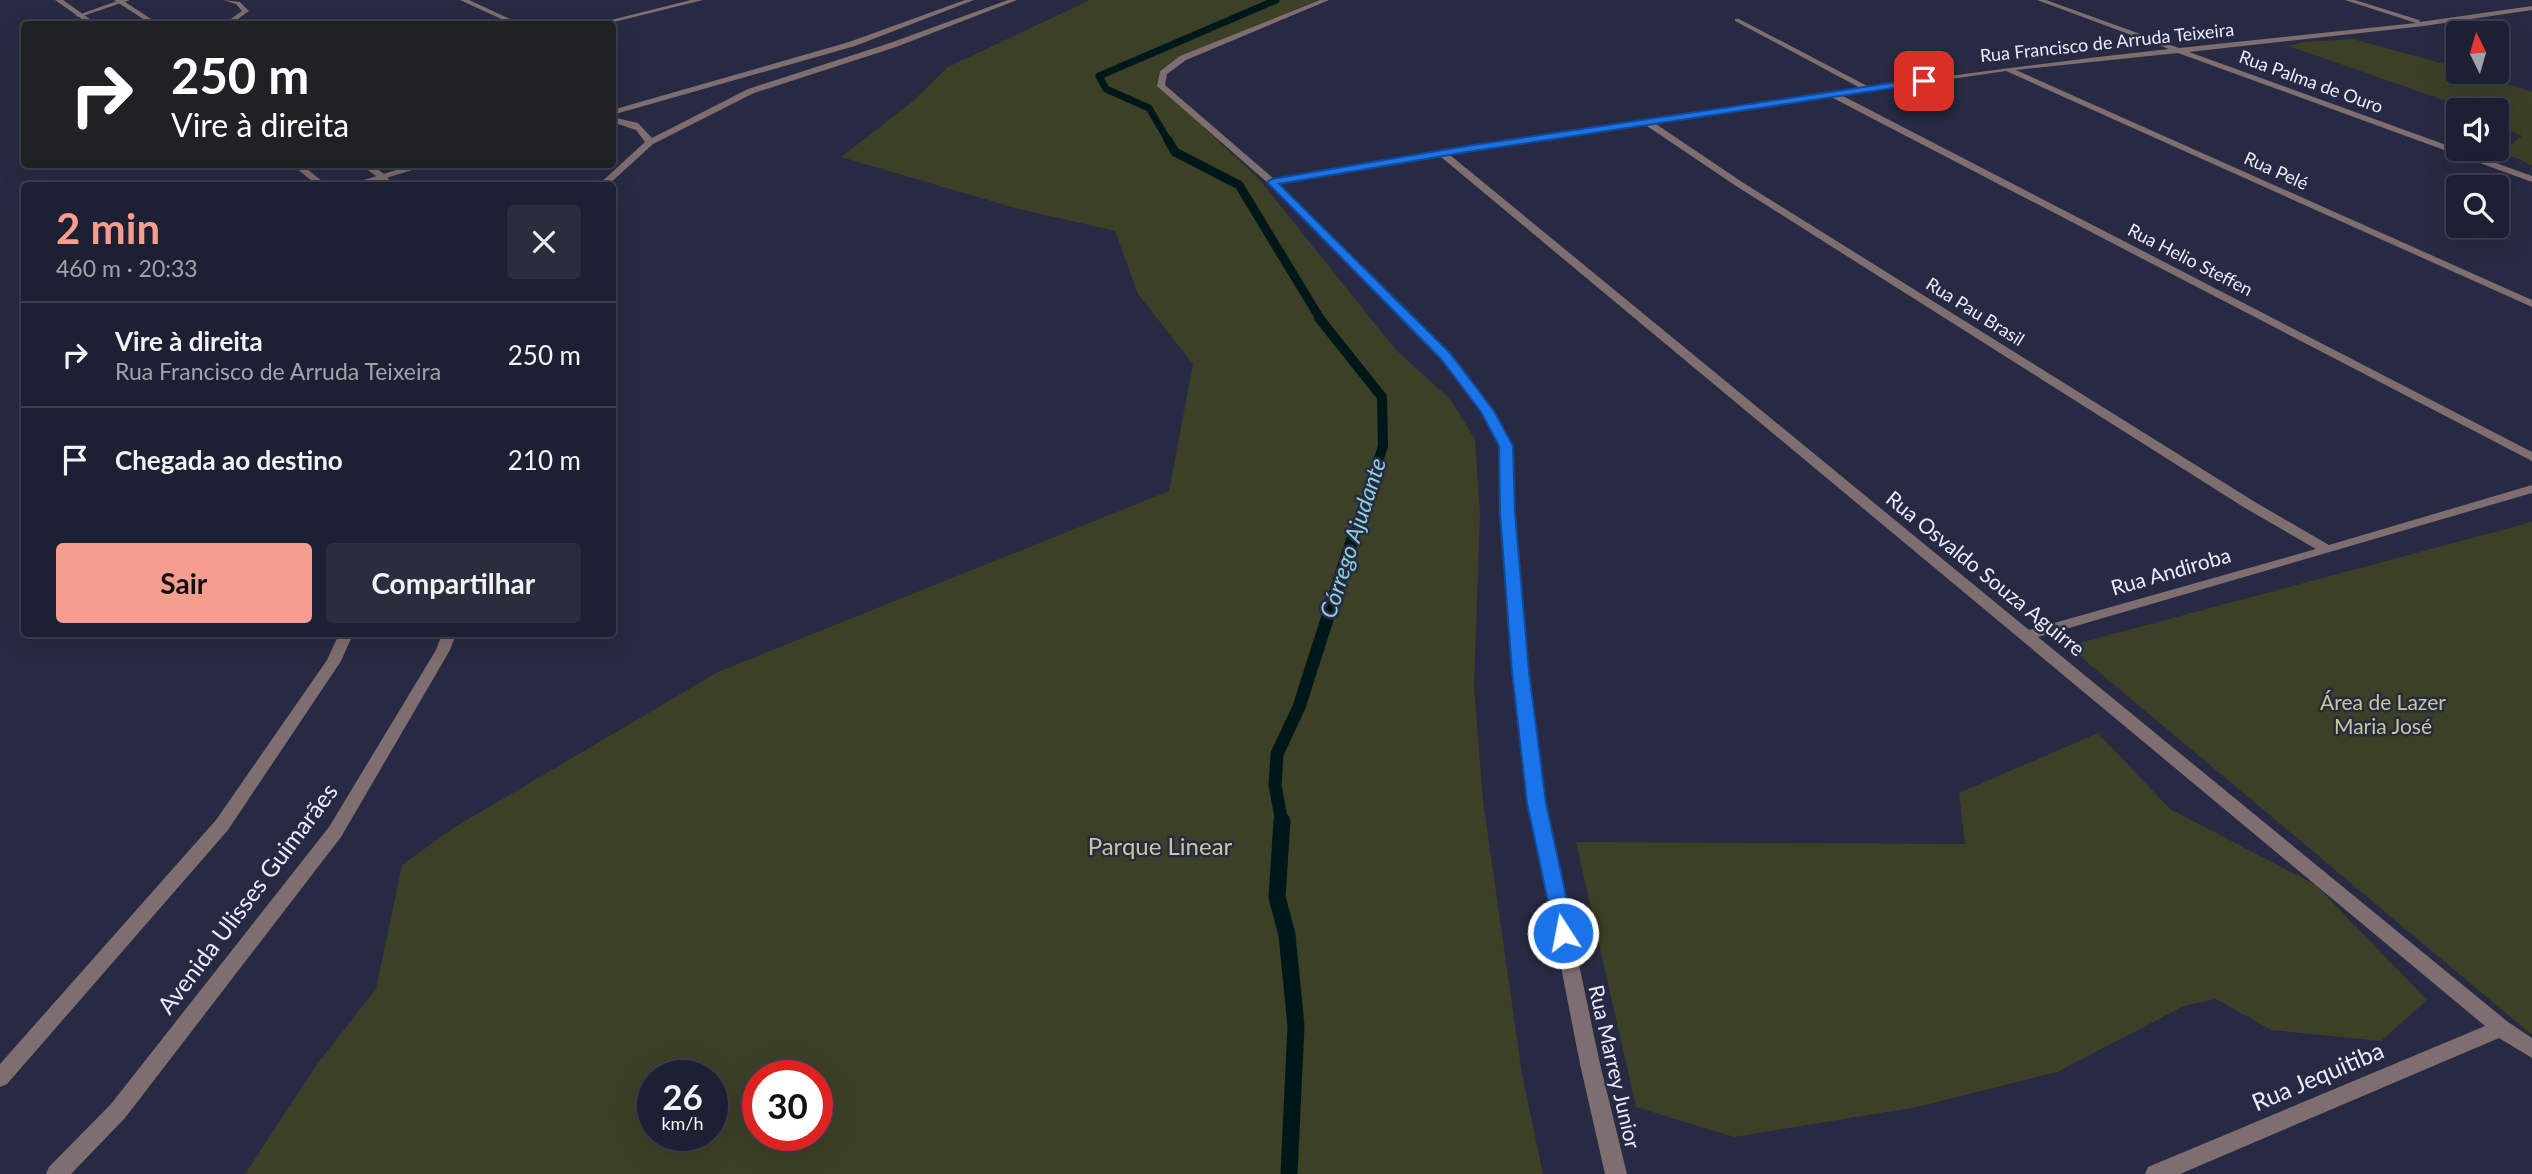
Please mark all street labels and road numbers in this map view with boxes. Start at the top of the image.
street label: Rua Francisco de Arruda Teixeira [1979,18,2235,66]
street label: Rua Palma de Ouro [2236,45,2386,117]
street label: Rua Pelé [2241,146,2312,194]
street label: Rua Helio Steffen [2124,218,2257,300]
street label: Rua Pau Brasil [1922,272,2029,350]
street label: Rua Osvaldo Souza Aguirre [1882,485,2090,661]
street label: Rua Andiroba [2108,542,2233,600]
street label: Avenida Ulisses Guimarães [151,777,343,1019]
street label: Rua Marrey Junior [1584,982,1647,1151]
street label: Rua Jequitiba [2247,1035,2388,1116]

